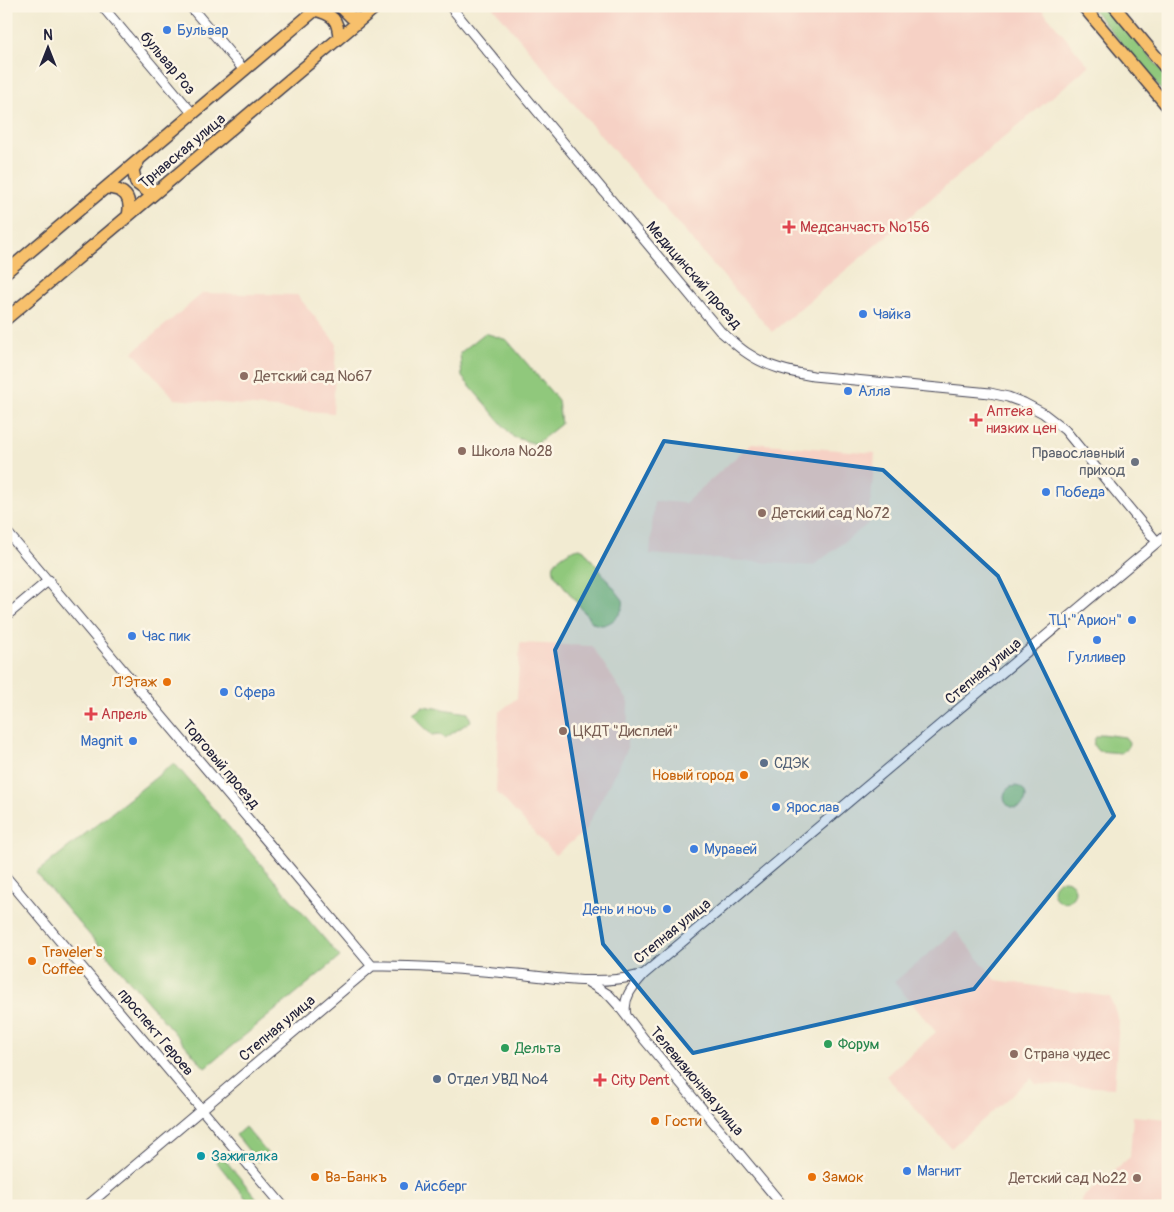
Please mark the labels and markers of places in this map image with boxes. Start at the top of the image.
place label: Бульвар [177,21,229,40]
marker: Бульвар [161,24,173,36]
place label: Медсанчасть №156 [800,218,930,237]
marker: Медсанчасть №156 [782,220,796,234]
place label: Чайка [873,305,911,324]
marker: Чайка [857,308,869,320]
place label: Детский сад №67 [253,367,372,386]
marker: Детский сад №67 [238,370,250,382]
place label: Алла [858,382,891,401]
marker: Алла [842,385,854,397]
place label: Аптека низких цен [986,402,1057,438]
marker: Аптека низких цен [970,414,982,426]
place label: Школа №28 [472,442,553,461]
place label: Православный приход [1032,444,1125,480]
marker: Школа №28 [456,445,468,457]
marker: Православный приход [1129,456,1141,468]
place label: Победа [1056,483,1105,502]
marker: Победа [1040,486,1052,498]
place label: Детский сад №72 [771,504,890,523]
marker: Детский сад №72 [756,507,768,519]
place label: ТЦ "Арион" [1049,611,1122,630]
marker: ТЦ "Арион" [1126,614,1138,626]
place label: Час пик [142,627,191,646]
marker: Час пик [126,630,138,642]
marker: Гулливер [1091,634,1103,646]
place label: Гулливер [1068,648,1126,667]
place label: Л'Этаж [111,673,157,692]
marker: Л'Этаж [161,676,173,688]
place label: Сфера [234,683,275,702]
marker: Сфера [218,686,230,698]
place label: Апрель [101,705,148,724]
marker: Апрель [85,708,97,720]
place label: ЦКДТ "Дисплей" [573,722,678,741]
marker: ЦКДТ "Дисплей" [557,725,569,737]
place label: Magnit [80,732,124,751]
marker: Magnit [127,735,139,747]
place label: СДЭК [774,754,810,773]
marker: СДЭК [758,757,770,769]
place label: Новый город [652,766,734,785]
marker: Новый город [738,769,750,781]
place label: Ярослав [786,798,840,817]
marker: Ярослав [770,801,782,813]
place label: Муравей [704,840,757,859]
marker: Муравей [688,843,700,855]
place label: День и ночь [582,900,657,919]
marker: День и ночь [661,903,673,915]
place label: Traveler's Coffee [42,943,103,979]
marker: Traveler's Coffee [26,955,38,967]
place label: Форум [838,1035,880,1054]
marker: Форум [822,1038,834,1050]
place label: Дельта [514,1039,561,1058]
marker: Дельта [499,1042,511,1054]
place label: Страна чудес [1024,1045,1111,1064]
marker: Страна чудес [1008,1048,1020,1060]
place label: Отдел УВД №4 [447,1070,549,1089]
place label: City Dent [611,1071,670,1090]
marker: Отдел УВД №4 [431,1073,443,1085]
marker: City Dent [593,1073,607,1087]
place label: Гости [665,1112,702,1131]
marker: Гости [649,1115,661,1127]
place label: Зажигалка [211,1147,278,1166]
marker: Зажигалка [195,1150,207,1162]
place label: Магнит [917,1162,962,1181]
marker: Магнит [901,1165,913,1177]
place label: Ва-Банкъ [325,1168,387,1187]
place label: Замок [822,1168,864,1187]
place label: Детский сад №22 [1008,1169,1127,1188]
marker: Ва-Банкъ [309,1171,321,1183]
marker: Замок [806,1171,818,1183]
marker: Детский сад №22 [1131,1172,1143,1184]
place label: Айсберг [414,1177,467,1196]
marker: Айсберг [398,1180,410,1192]

